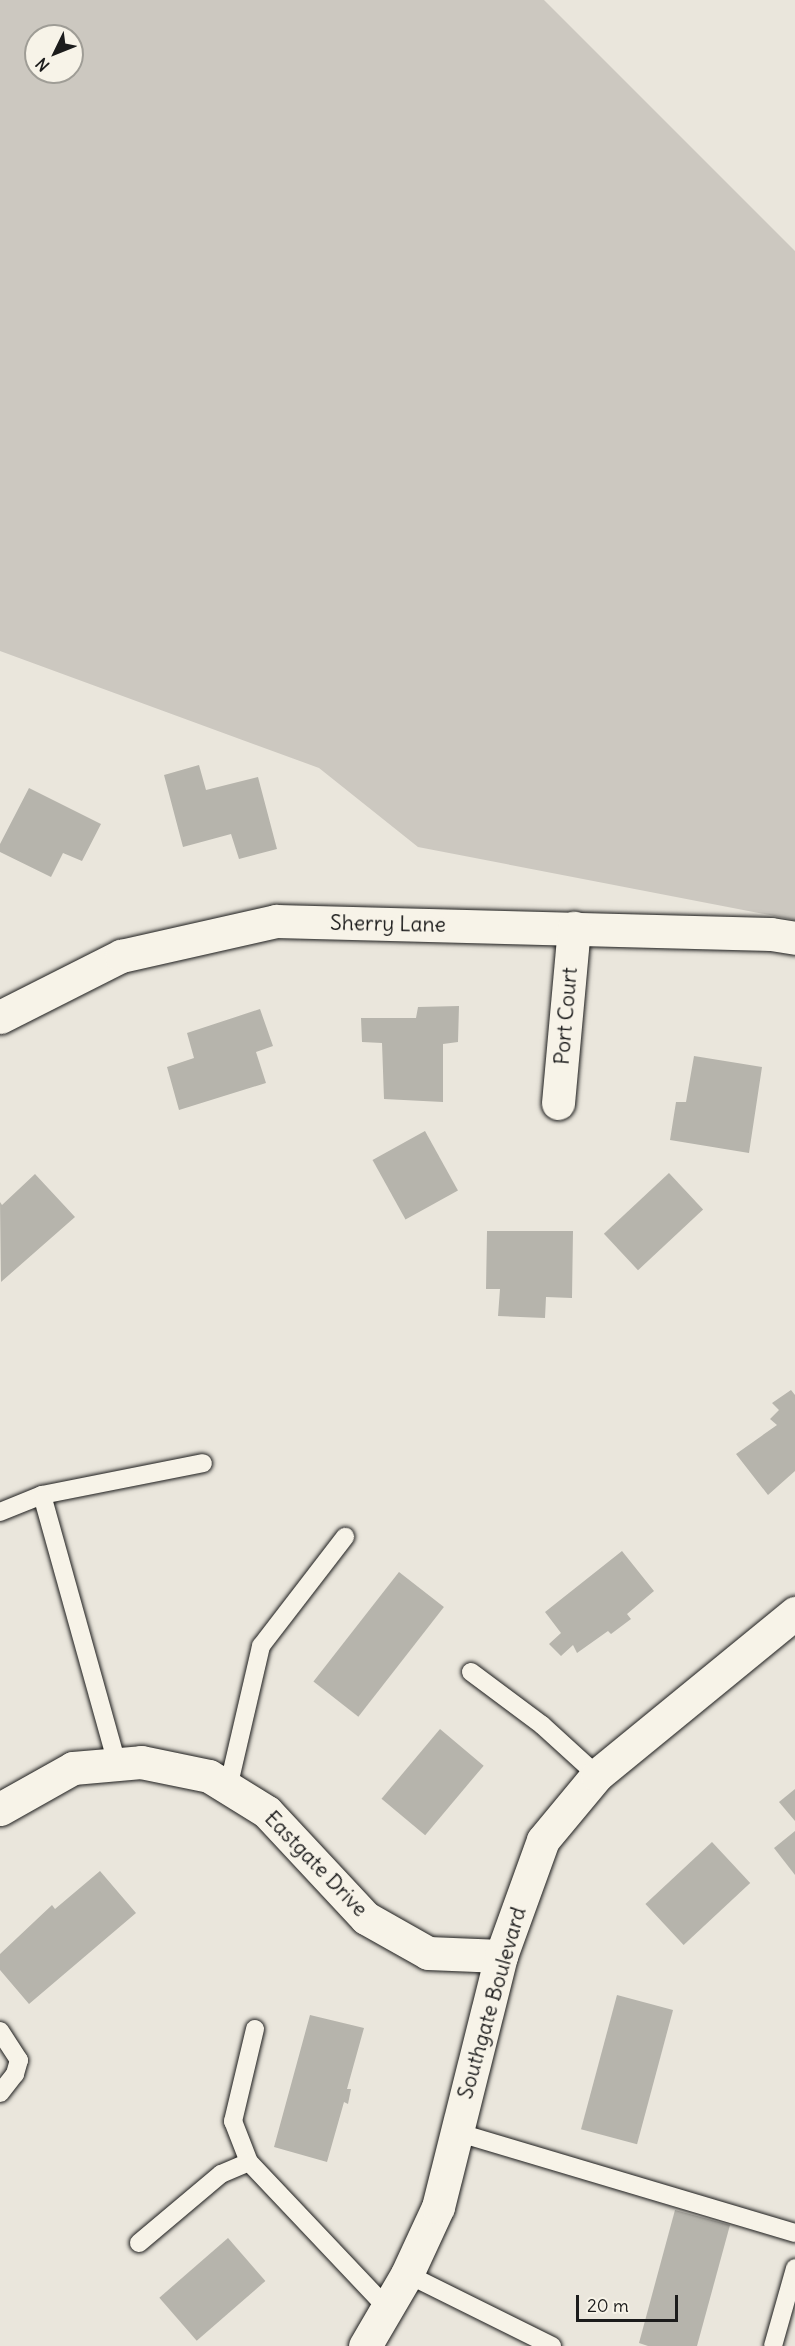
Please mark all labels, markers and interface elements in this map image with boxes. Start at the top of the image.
north arrow [24,24,84,84]
text: N [31,54,53,76]
street label: Sherry Lane [330,910,446,938]
street label: Port Court [549,966,583,1066]
street label: Eastgate Drive [259,1806,373,1922]
street label: Southgate Boulevard [453,1904,531,2102]
scale bar [579,2283,681,2321]
text: 20 m [587,2294,629,2317]

